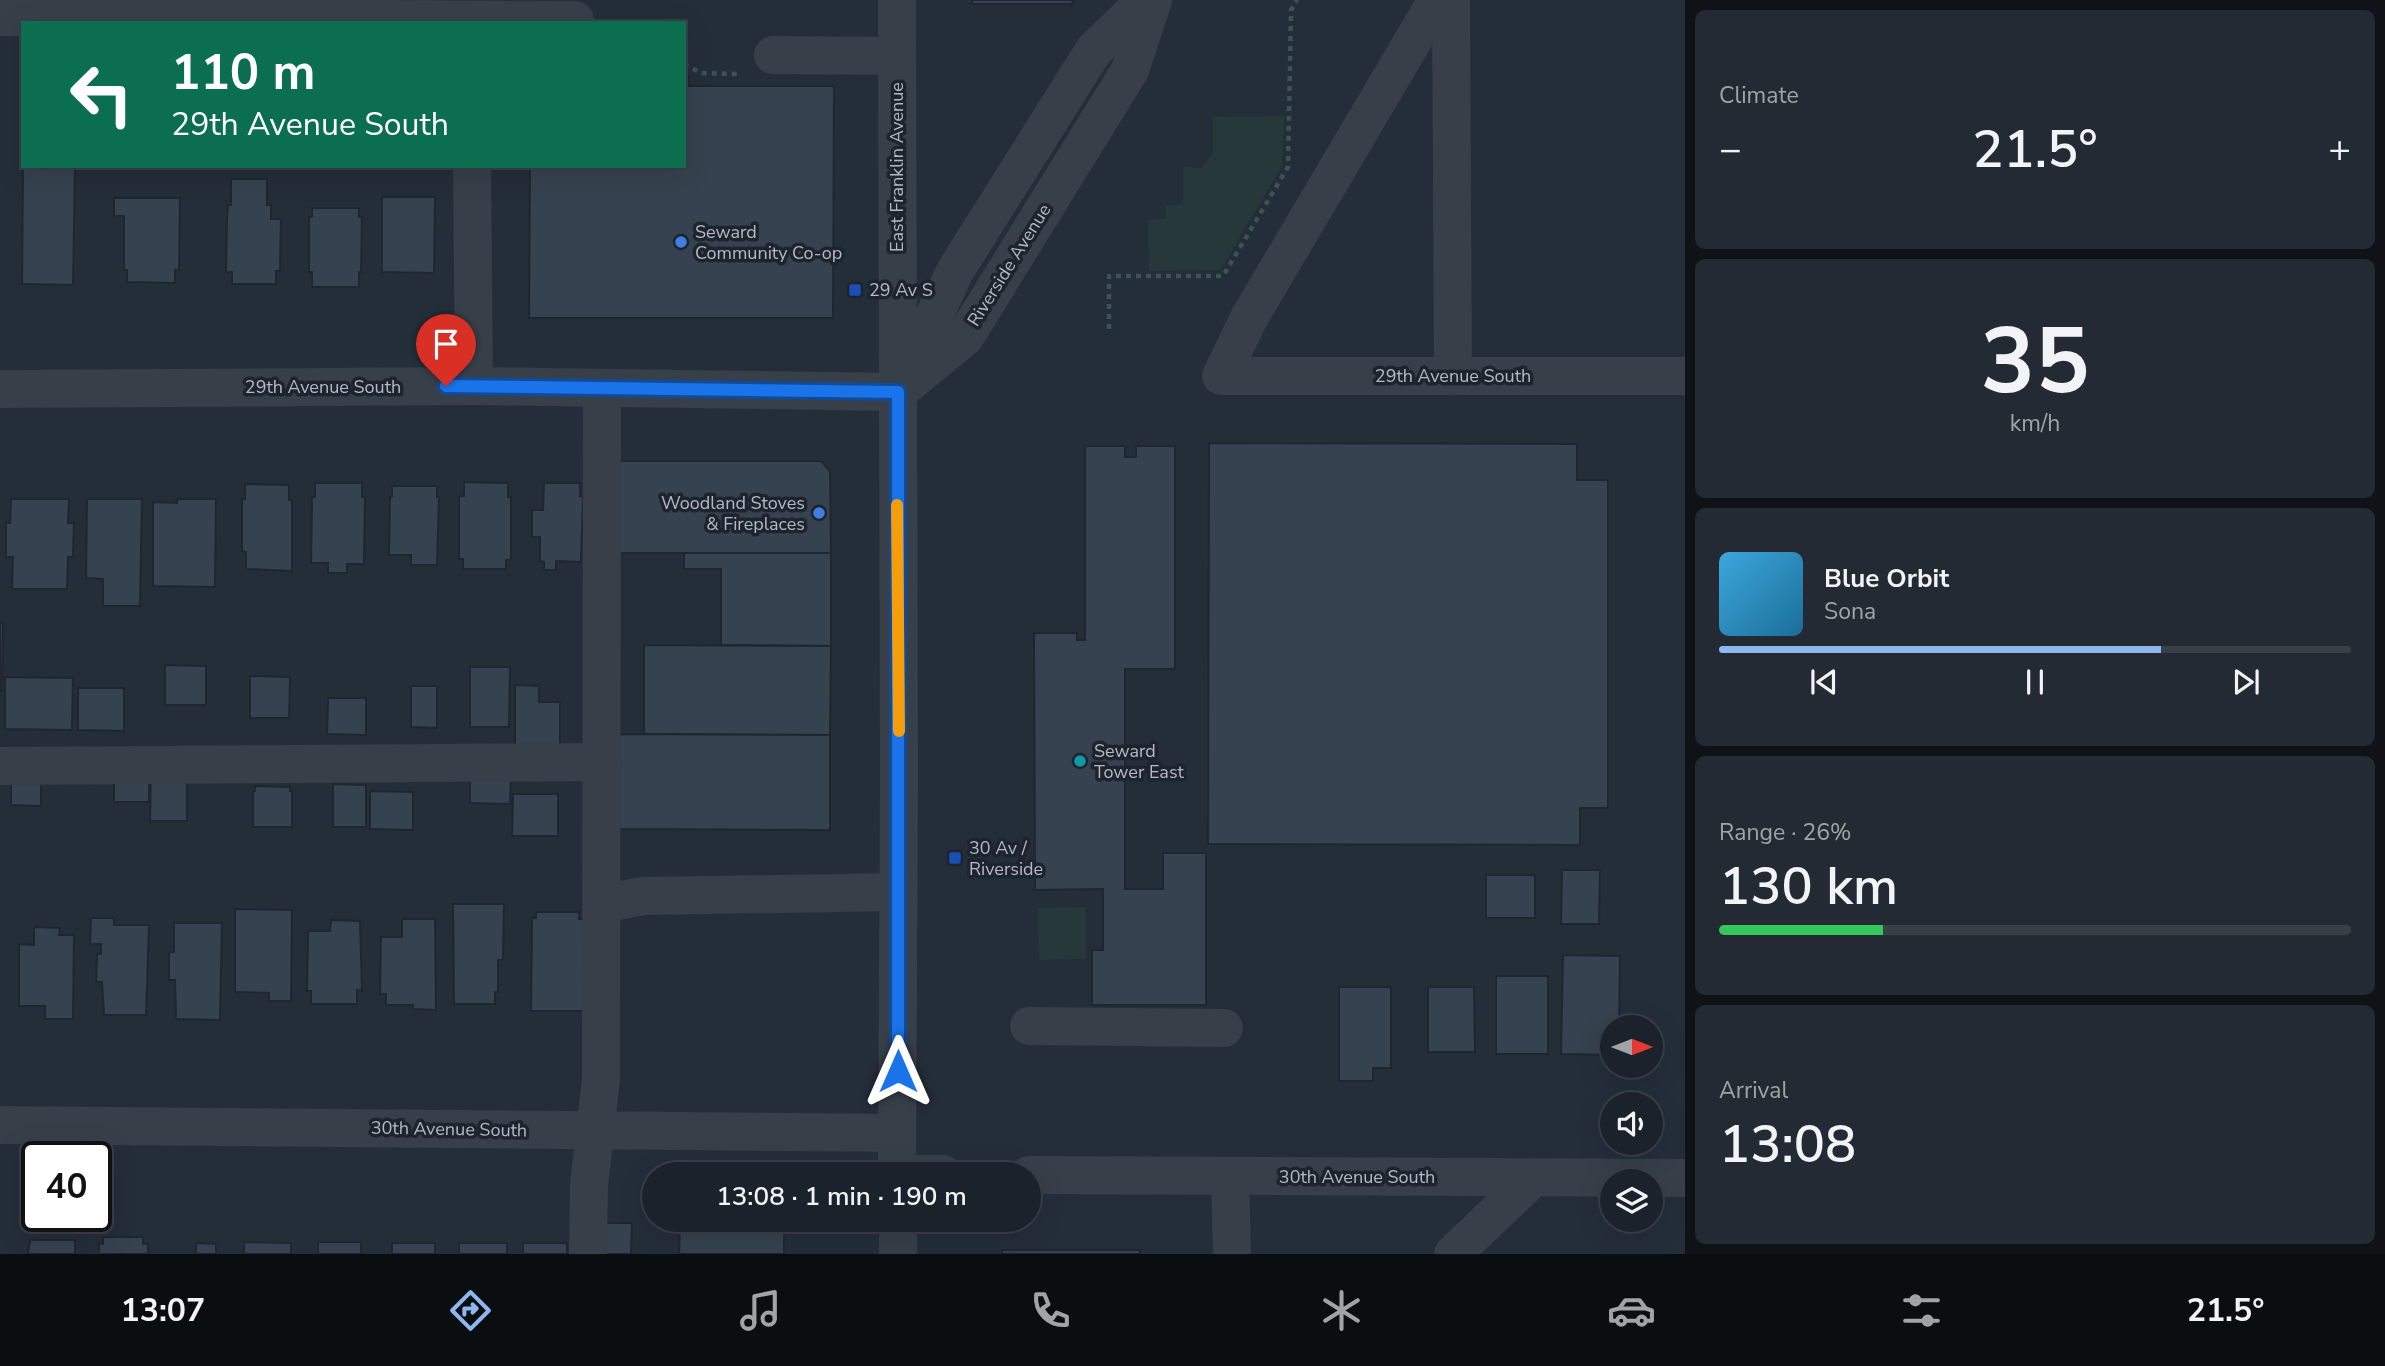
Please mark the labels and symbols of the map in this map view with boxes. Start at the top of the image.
street label: East Franklin Avenue [885,82,909,252]
street label: Riverside Avenue [962,199,1056,331]
place label: Seward Community Co-op [695,220,842,265]
marker: Seward Community Co-op [673,234,689,250]
place label: 29 Av S [869,278,933,302]
marker: 29 Av S [847,282,863,298]
pin [416,314,476,386]
street label: 29th Avenue South [1375,364,1531,388]
street label: 29th Avenue South [245,375,401,399]
place label: Woodland Stoves & Fireplaces [661,491,805,536]
marker: Woodland Stoves & Fireplaces [811,505,827,521]
place label: Seward Tower East [1094,739,1184,784]
marker: Seward Tower East [1072,753,1088,769]
place label: 30 Av / Riverside [969,836,1043,881]
marker: 30 Av / Riverside [947,850,963,866]
north arrow [1600,1015,1662,1078]
position arrow [861,1034,935,1108]
street label: 30th Avenue South [371,1116,527,1142]
speed limit sign: 40 [21,1141,112,1232]
street label: 30th Avenue South [1279,1165,1435,1189]

